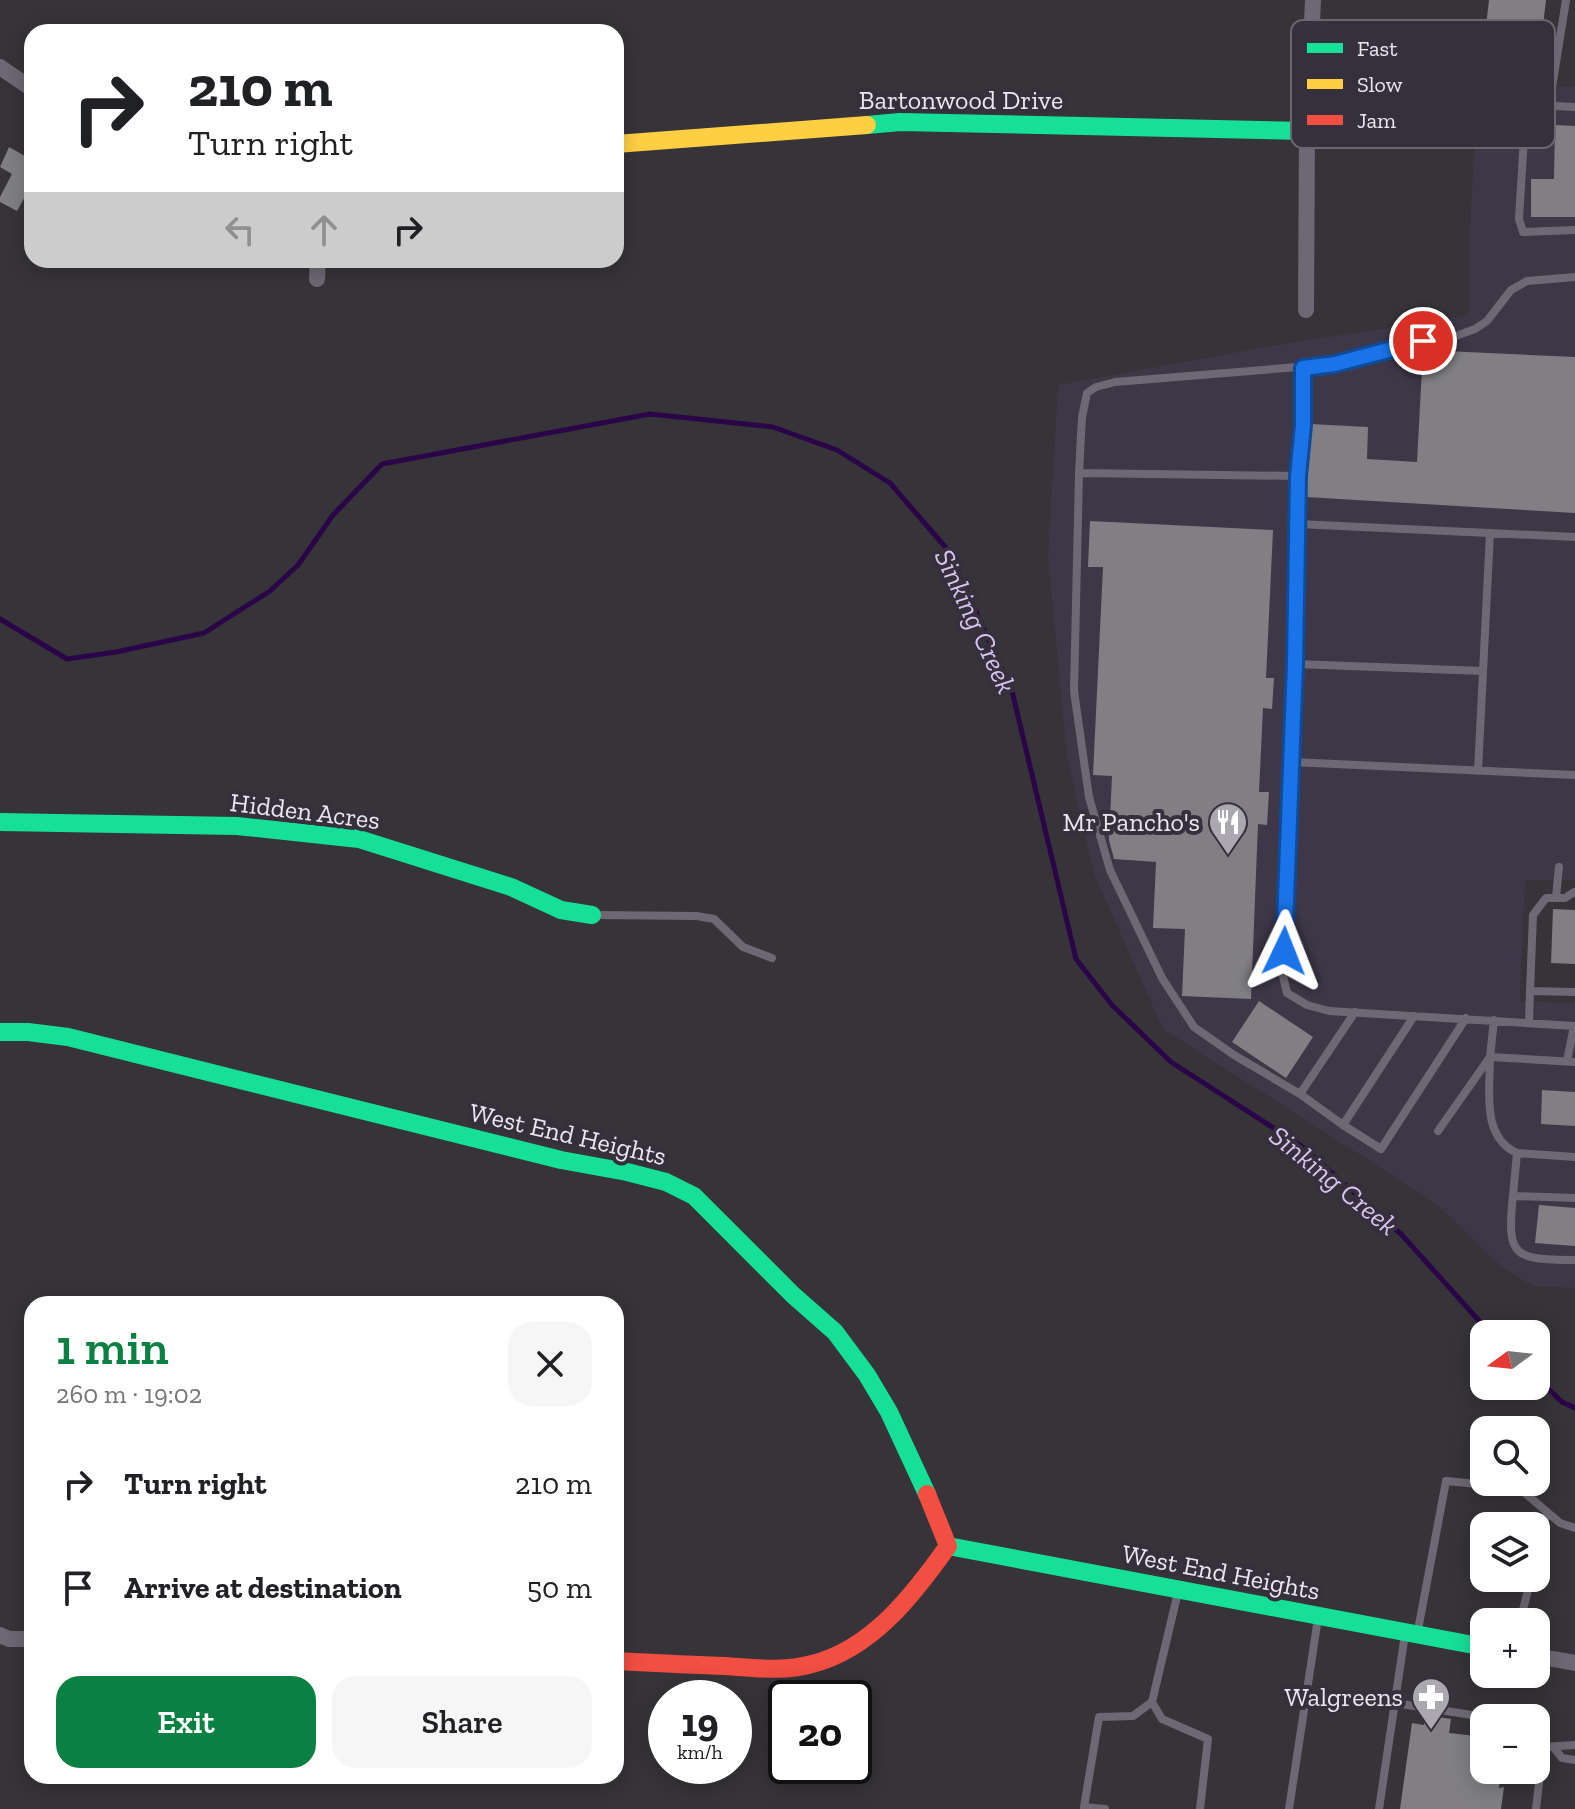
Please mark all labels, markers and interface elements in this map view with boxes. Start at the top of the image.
legend [1291,20,1555,148]
text: Fast [1357,35,1398,62]
text: 210 m [188,53,332,120]
icon: right [56,56,160,160]
text: Slow [1357,71,1403,98]
street label: Bartonwood Drive [859,84,1063,116]
text: Jam [1357,107,1396,134]
text: Turn right [188,121,353,164]
icon: left [218,208,262,252]
icon: ahead [302,208,346,252]
icon: right [386,208,430,252]
pin [1389,307,1457,375]
icon: arrive [1401,319,1445,363]
water label: Sinking Creek [928,544,1023,699]
street label: Hidden Acres [228,786,382,836]
restaurant icon: Mr Pancho's [1207,801,1249,856]
place label: Mr Pancho's [1062,806,1200,838]
position arrow [1242,909,1326,993]
street label: West End Heights [466,1096,670,1172]
water label: Sinking Creek [1263,1119,1404,1242]
text: 1 min [56,1319,169,1376]
north arrow [1470,1320,1550,1400]
map controls [1470,1320,1550,1784]
button: close [508,1322,592,1406]
text: 260 m · 19:02 [56,1378,202,1410]
button: search [1470,1416,1550,1496]
icon: right [56,1462,100,1506]
text: Turn right [124,1466,266,1502]
text: 210 m [515,1466,592,1502]
button: layers [1470,1512,1550,1592]
street label: West End Heights [1119,1537,1323,1607]
icon: arrive [56,1566,100,1610]
text: Arrive at destination [124,1570,401,1606]
text: 50 m [527,1570,592,1606]
button: + [1470,1608,1550,1688]
button: Exit [56,1676,316,1768]
button: Share [332,1676,592,1768]
pharmacy icon: Walgreens [1410,1676,1452,1731]
speed limit sign: 20 [768,1680,872,1784]
place label: Walgreens [1284,1681,1403,1713]
text: 19 [681,1698,719,1746]
button: − [1470,1704,1550,1784]
text: km/h [677,1740,723,1764]

